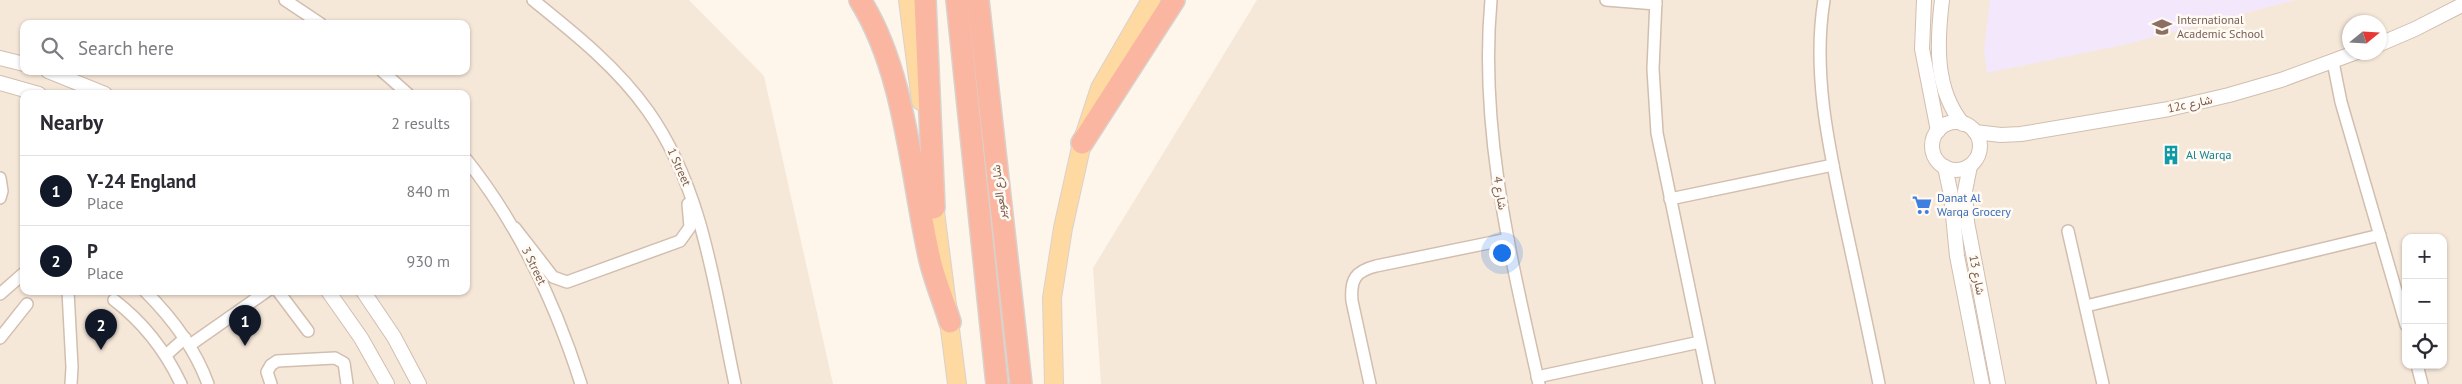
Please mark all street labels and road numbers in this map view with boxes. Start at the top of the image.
street label: 12c شارع [2166,91,2214,118]
street label: 1 Street [664,145,695,188]
street label: شارع العوير [988,164,1011,221]
street label: شارع 4 [1488,175,1511,211]
street label: 3 Street [519,244,550,287]
street label: شارع 13 [1964,254,1989,297]

